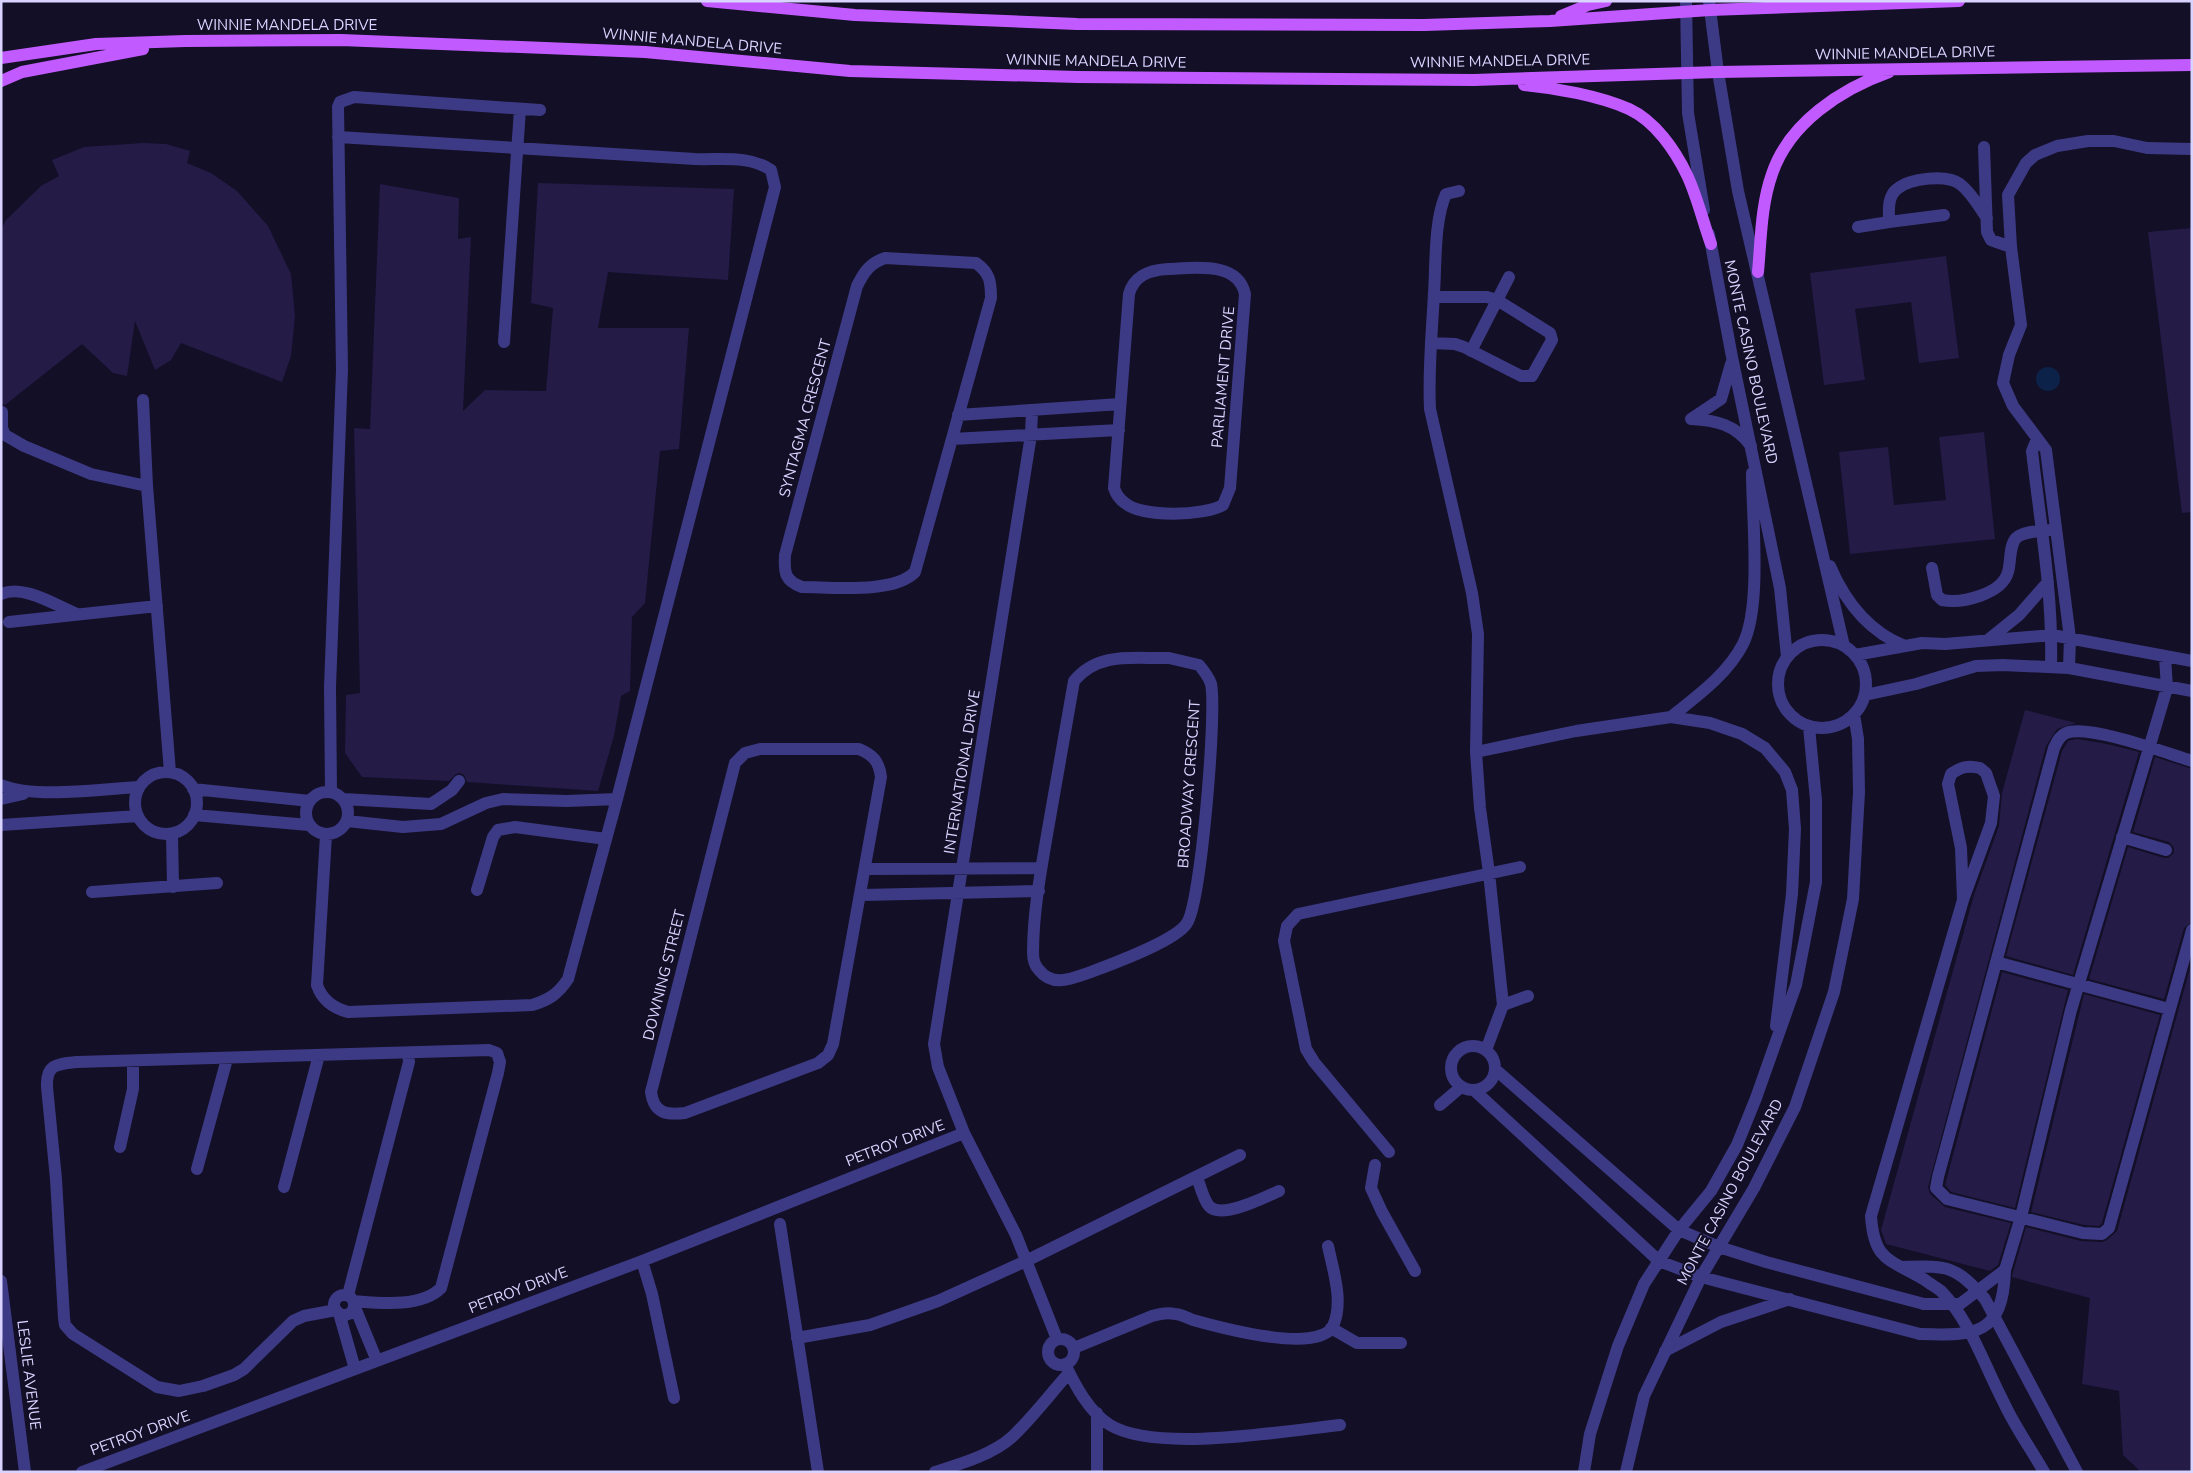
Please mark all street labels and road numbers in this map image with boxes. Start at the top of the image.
street label: WINNIE MANDELA DRIVE [197,15,377,35]
street label: WINNIE MANDELA DRIVE [601,23,783,59]
street label: WINNIE MANDELA DRIVE [1815,41,1995,65]
street label: WINNIE MANDELA DRIVE [1006,49,1186,73]
street label: WINNIE MANDELA DRIVE [1410,49,1590,73]
street label: MONTE CASINO BOULEVARD [1720,258,1782,466]
street label: PARLIAMENT DRIVE [1207,305,1239,449]
street label: SYNTAGMA CRESCENT [774,337,836,499]
street label: INTERNATIONAL DRIVE [939,688,985,856]
street label: BROADWAY CRESCENT [1173,699,1205,869]
street label: DOWNING STREET [638,908,690,1042]
street label: MONTE CASINO BOULEVARD [1672,1095,1788,1289]
street label: PETROY DRIVE [843,1115,947,1171]
street label: PETROY DRIVE [466,1262,570,1318]
street label: LESLIE AVENUE [12,1319,46,1431]
street label: PETROY DRIVE [87,1406,193,1460]

